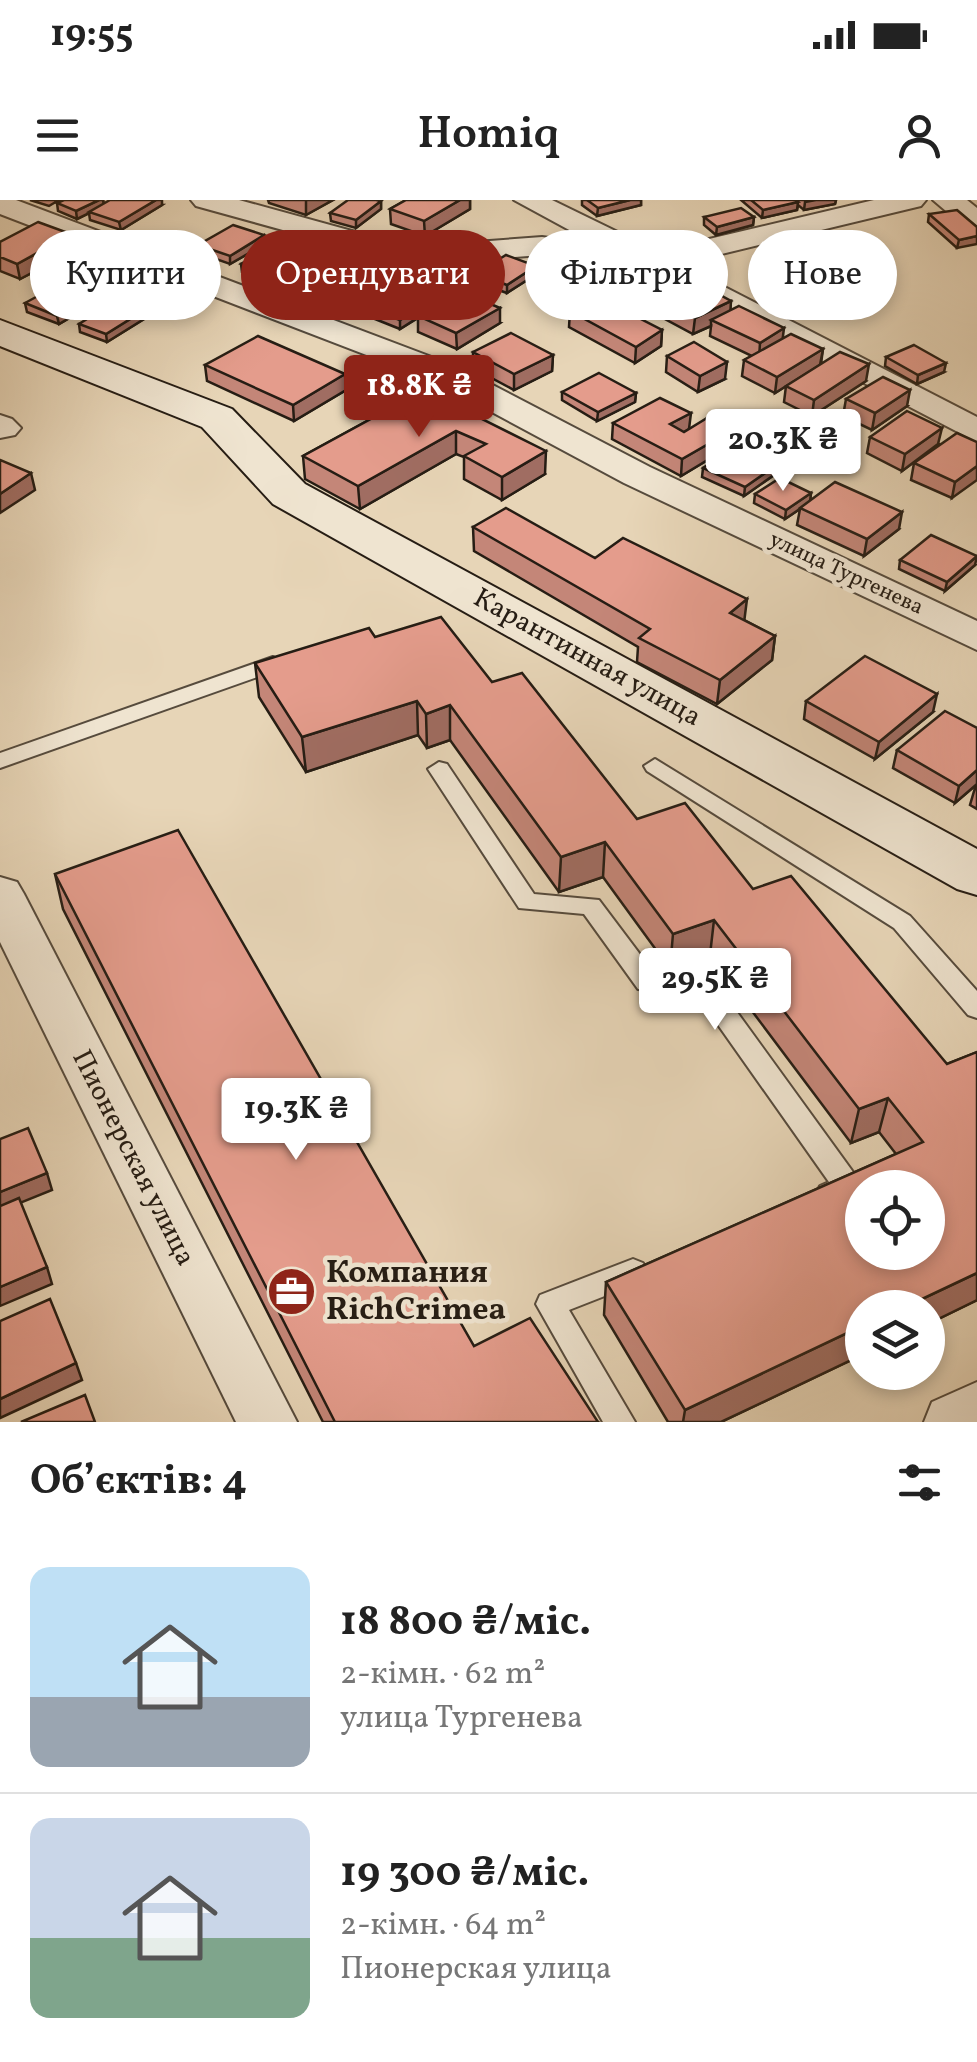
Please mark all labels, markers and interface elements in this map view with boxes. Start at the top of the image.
text: 19:55 [50,9,134,62]
text: Homiq [417,104,560,167]
icon: menu [30,108,85,163]
icon: person [892,108,947,163]
chip: Купити [30,230,221,320]
chip: Орендувати [241,230,505,320]
chip: Фільтри [525,230,728,320]
chip: Нове [748,230,897,320]
pin: 18.8K ₴ [327,355,511,440]
text: 18.8K ₴ [366,365,472,409]
pin: 20.3K ₴ [691,409,875,494]
text: 20.3K ₴ [728,419,838,463]
street label: улица Тургенева [764,525,928,623]
street label: Карантинная улица [466,579,708,737]
pin: 29.5K ₴ [623,948,807,1033]
text: 29.5K ₴ [661,958,769,1002]
street label: Пионерская улица [62,1043,204,1273]
pin: 19.3K ₴ [204,1078,388,1163]
text: 19.3K ₴ [244,1088,348,1132]
map controls [845,1170,945,1390]
button: locate [845,1170,945,1270]
place label: Компания RichCrimea [326,1252,506,1333]
office icon: Компания RichCrimea [265,1266,317,1318]
button: layers [845,1290,945,1390]
text: Об’єктів: 4 [30,1453,247,1512]
icon: filters [892,1455,947,1510]
text: 18 800 ₴/міс. [340,1594,591,1653]
icon: home [110,1607,230,1727]
text: 2-кімн. · 62 m² [340,1653,545,1697]
text: улица Тургенева [340,1697,583,1741]
text: 19 300 ₴/міс. [340,1845,589,1904]
icon: home [110,1858,230,1978]
text: 2-кімн. · 64 m² [340,1904,546,1948]
text: Пионерская улица [340,1948,612,1992]

